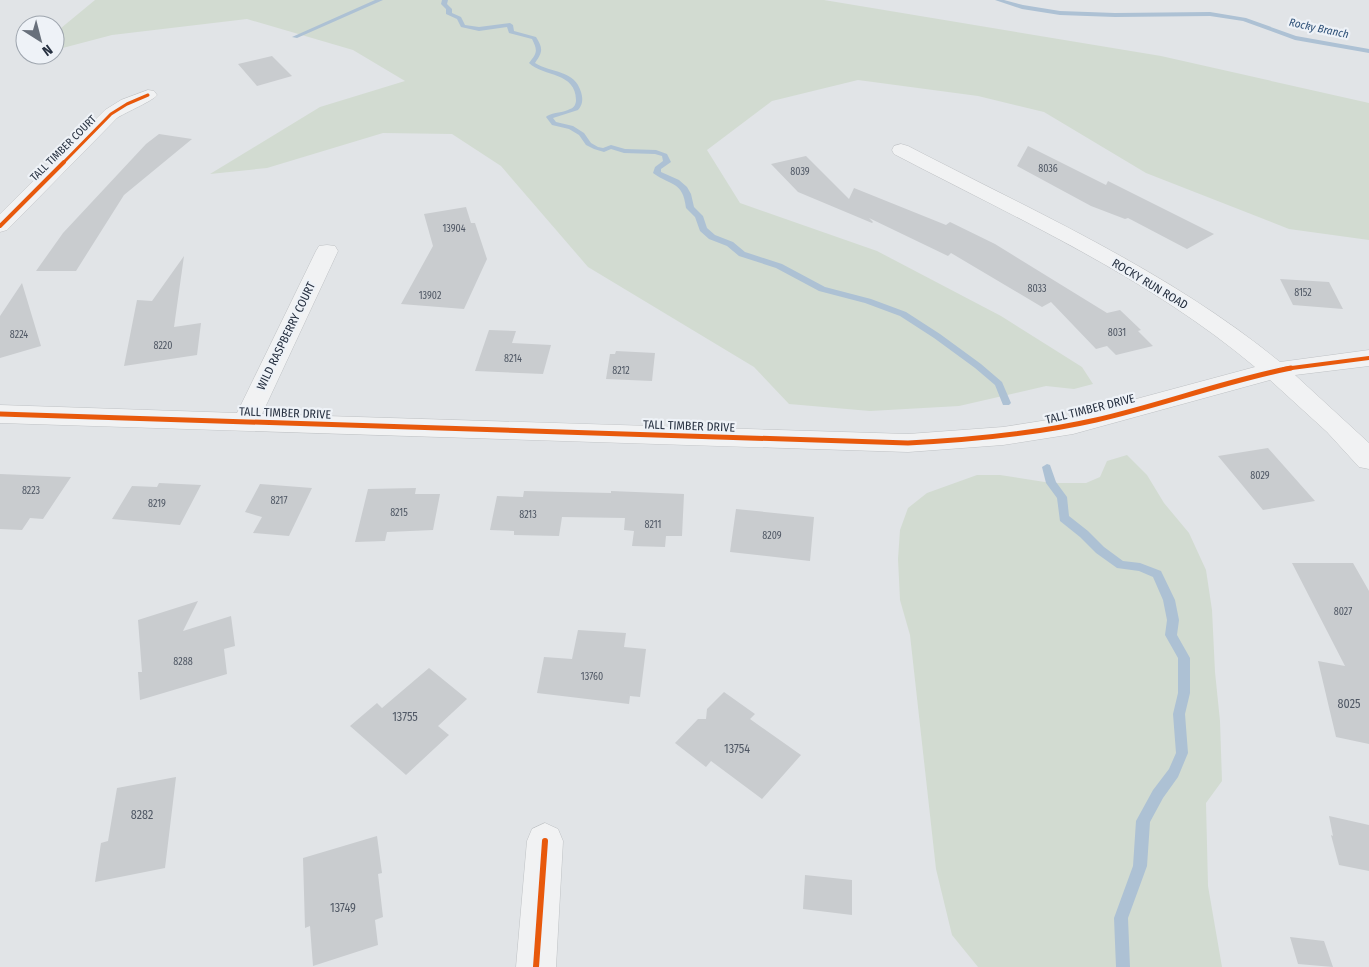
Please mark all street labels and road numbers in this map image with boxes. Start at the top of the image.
street label: TALL TIMBER COURT [28,112,100,184]
street label: ROCKY RUN ROAD [1110,256,1190,312]
street label: WILD RASPBERRY COURT [254,279,318,392]
street label: TALL TIMBER DRIVE [1044,391,1137,427]
street label: TALL TIMBER DRIVE [239,404,332,422]
street label: TALL TIMBER DRIVE [643,417,736,435]

